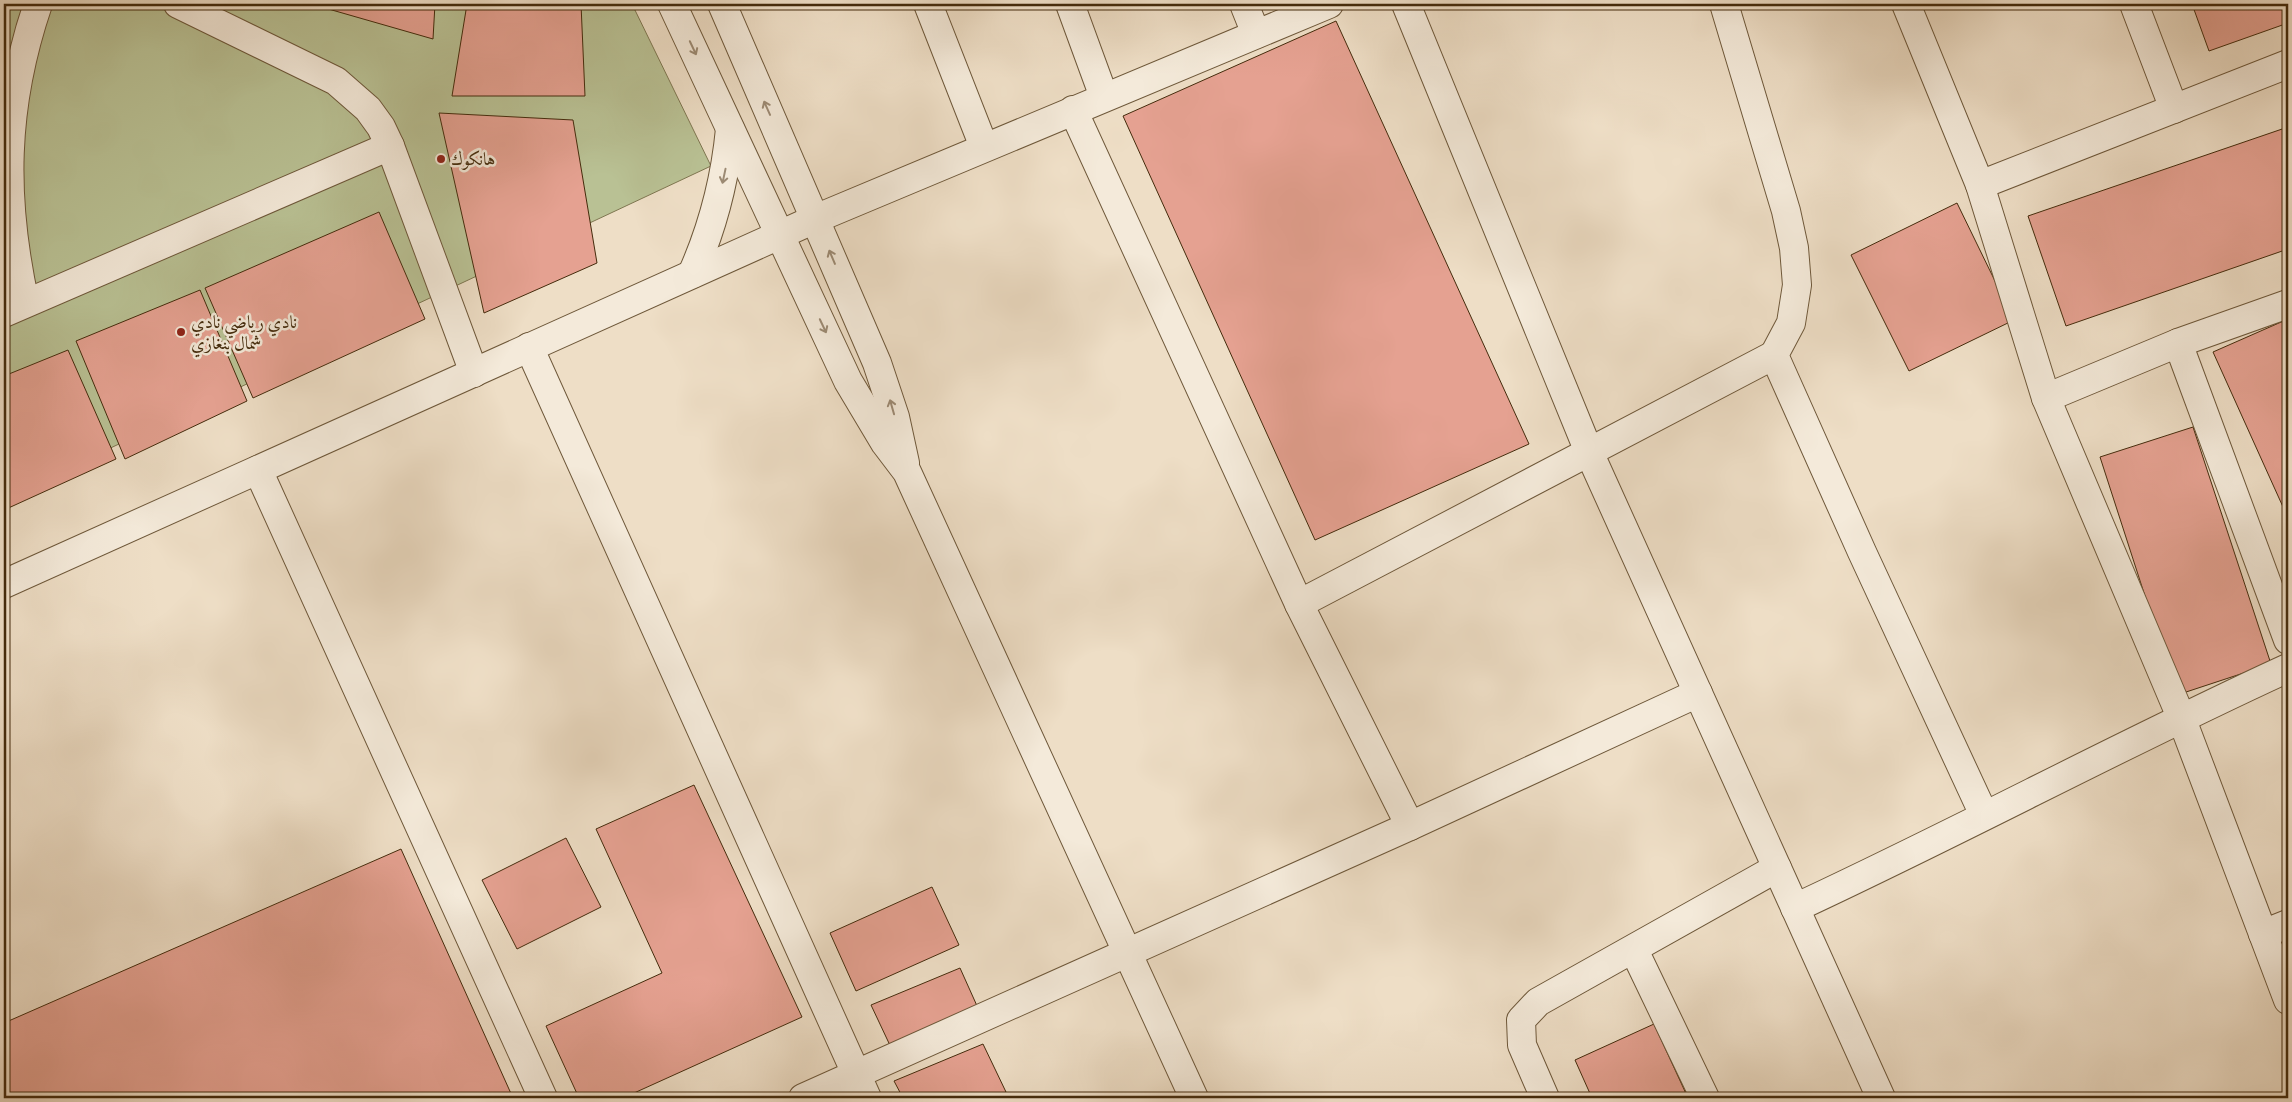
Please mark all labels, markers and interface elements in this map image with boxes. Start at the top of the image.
one-way arrow [688,40,698,55]
one-way arrow [762,101,771,116]
place label: هانكوك [451,148,495,171]
marker: هانكوك [435,153,447,165]
one-way arrow [719,167,729,183]
one-way arrow [826,250,836,265]
place label: نادي رياضي نادي شمال بنغازي [191,311,297,358]
one-way arrow [818,319,828,334]
marker: نادي رياضي نادي شمال بنغازي [175,326,187,338]
one-way arrow [887,400,896,416]

